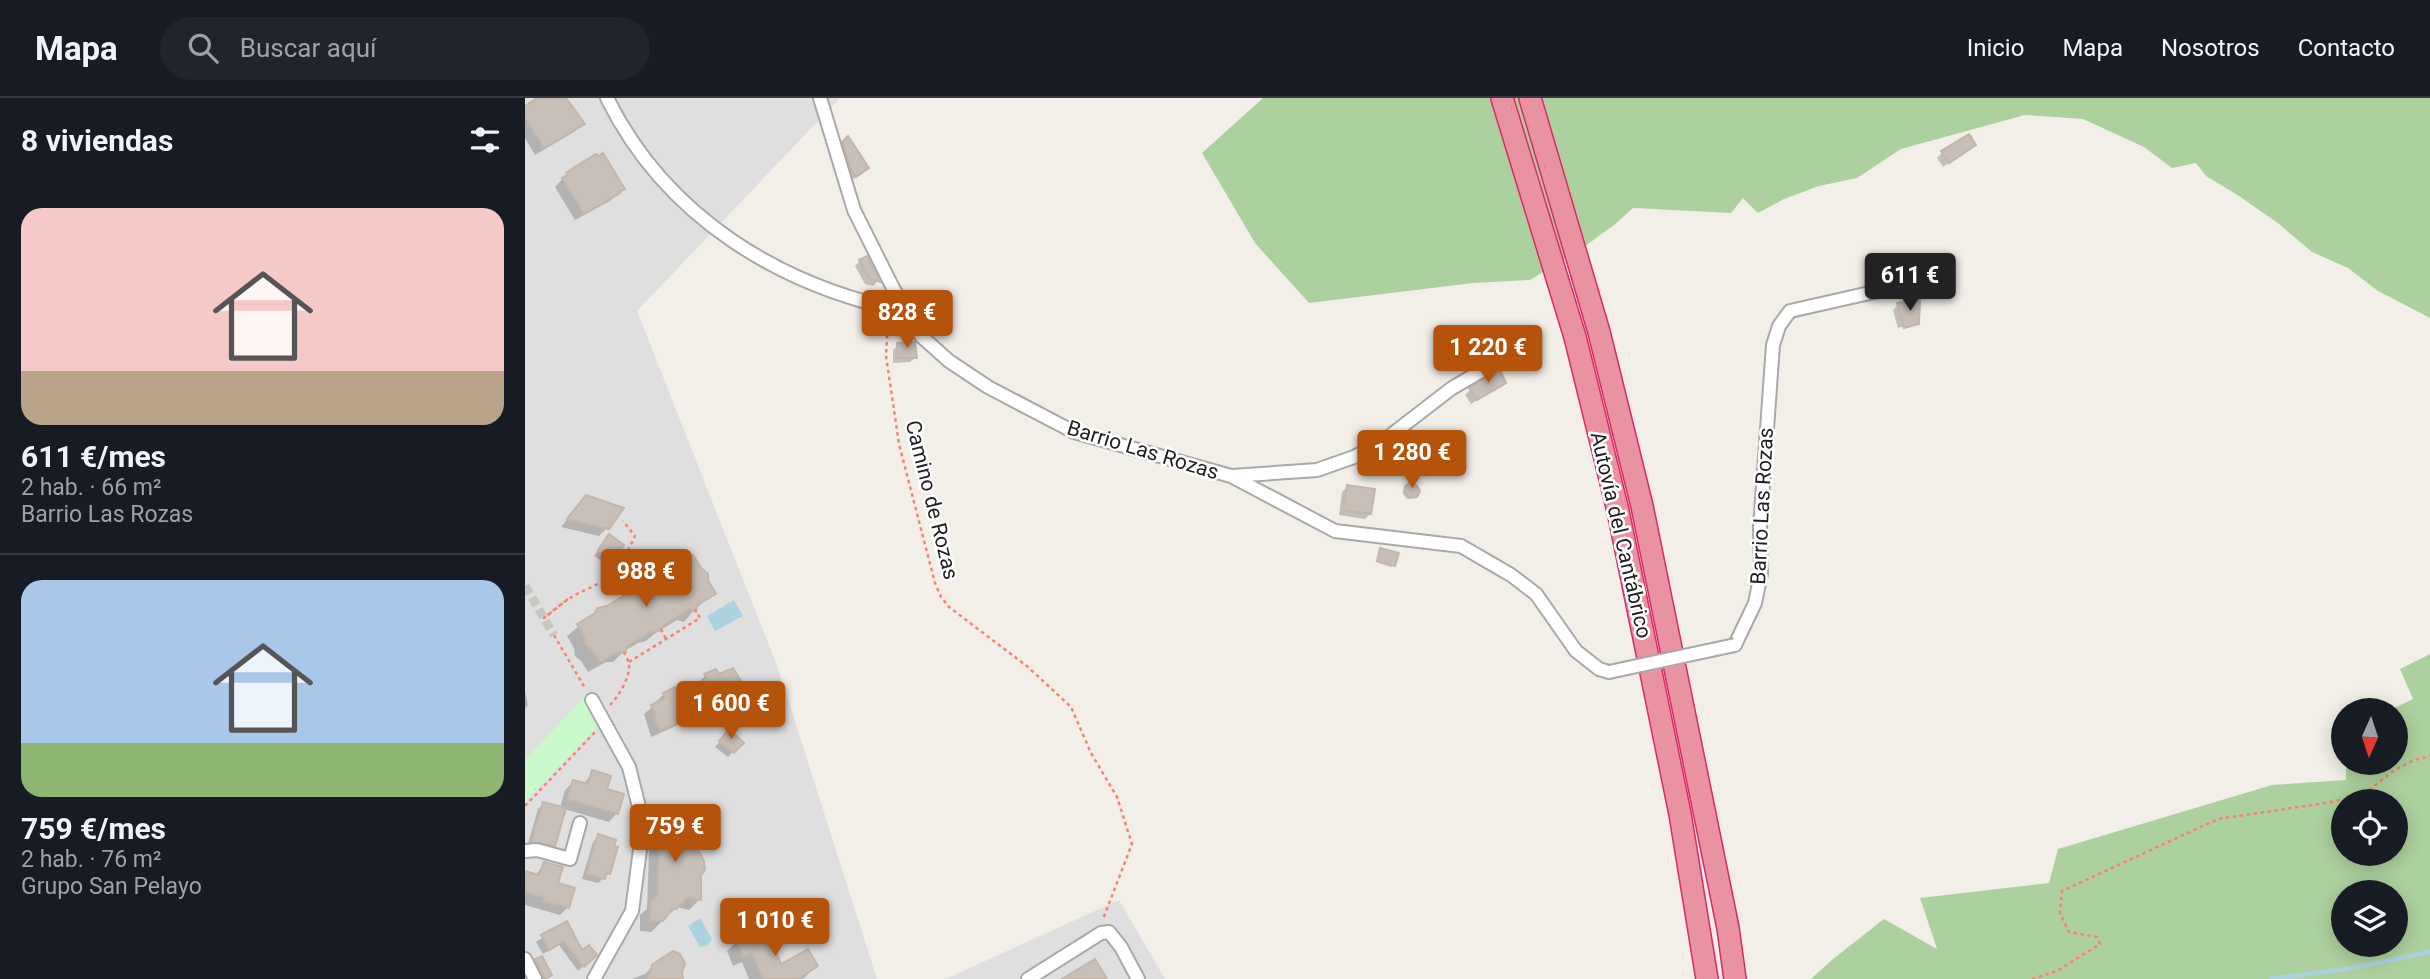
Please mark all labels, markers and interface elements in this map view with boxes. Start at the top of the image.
search box [160,17,650,80]
text: Mapa [35,29,118,68]
icon: search [184,29,222,67]
text: Buscar aquí [240,33,376,63]
text: Inicio [1967,34,2024,62]
text: Mapa [2062,34,2123,62]
text: Nosotros [2161,34,2260,62]
text: Contacto [2298,34,2395,62]
icon: filters [466,121,504,159]
text: 8 viviendas [21,123,173,158]
icon: home [200,253,326,379]
pin: 611 € [1861,254,1959,313]
text: 611 € [1881,262,1939,289]
pin: 828 € [858,290,956,350]
text: 828 € [878,299,936,326]
pin: 1 220 € [1423,326,1553,385]
text: 1 220 € [1449,334,1527,361]
street label: Barrio Las Rozas [1064,416,1222,484]
street label: Camino de Rozas [901,418,963,582]
street label: Barrio Las Rozas [1746,427,1778,585]
pin: 1 280 € [1347,430,1477,490]
street label: Autovía del Cantábrico [1586,430,1656,640]
text: 611 €/mes [21,439,166,474]
text: 1 280 € [1373,439,1451,466]
text: 2 hab. · 66 m² [21,474,161,501]
text: Barrio Las Rozas [21,501,193,528]
pin: 988 € [597,550,695,609]
text: 988 € [617,558,675,585]
icon: home [200,625,326,751]
pin: 1 600 € [666,682,796,741]
text: 1 600 € [692,690,770,717]
north arrow [2331,698,2408,775]
map controls [2331,698,2408,957]
button: locate [2331,789,2408,866]
pin: 759 € [626,804,724,864]
text: 759 €/mes [21,811,166,846]
text: 759 € [646,813,704,840]
text: 2 hab. · 76 m² [21,846,161,873]
text: Grupo San Pelayo [21,873,202,900]
button: layers [2331,880,2408,957]
pin: 1 010 € [710,898,840,958]
text: 1 010 € [736,907,814,934]

